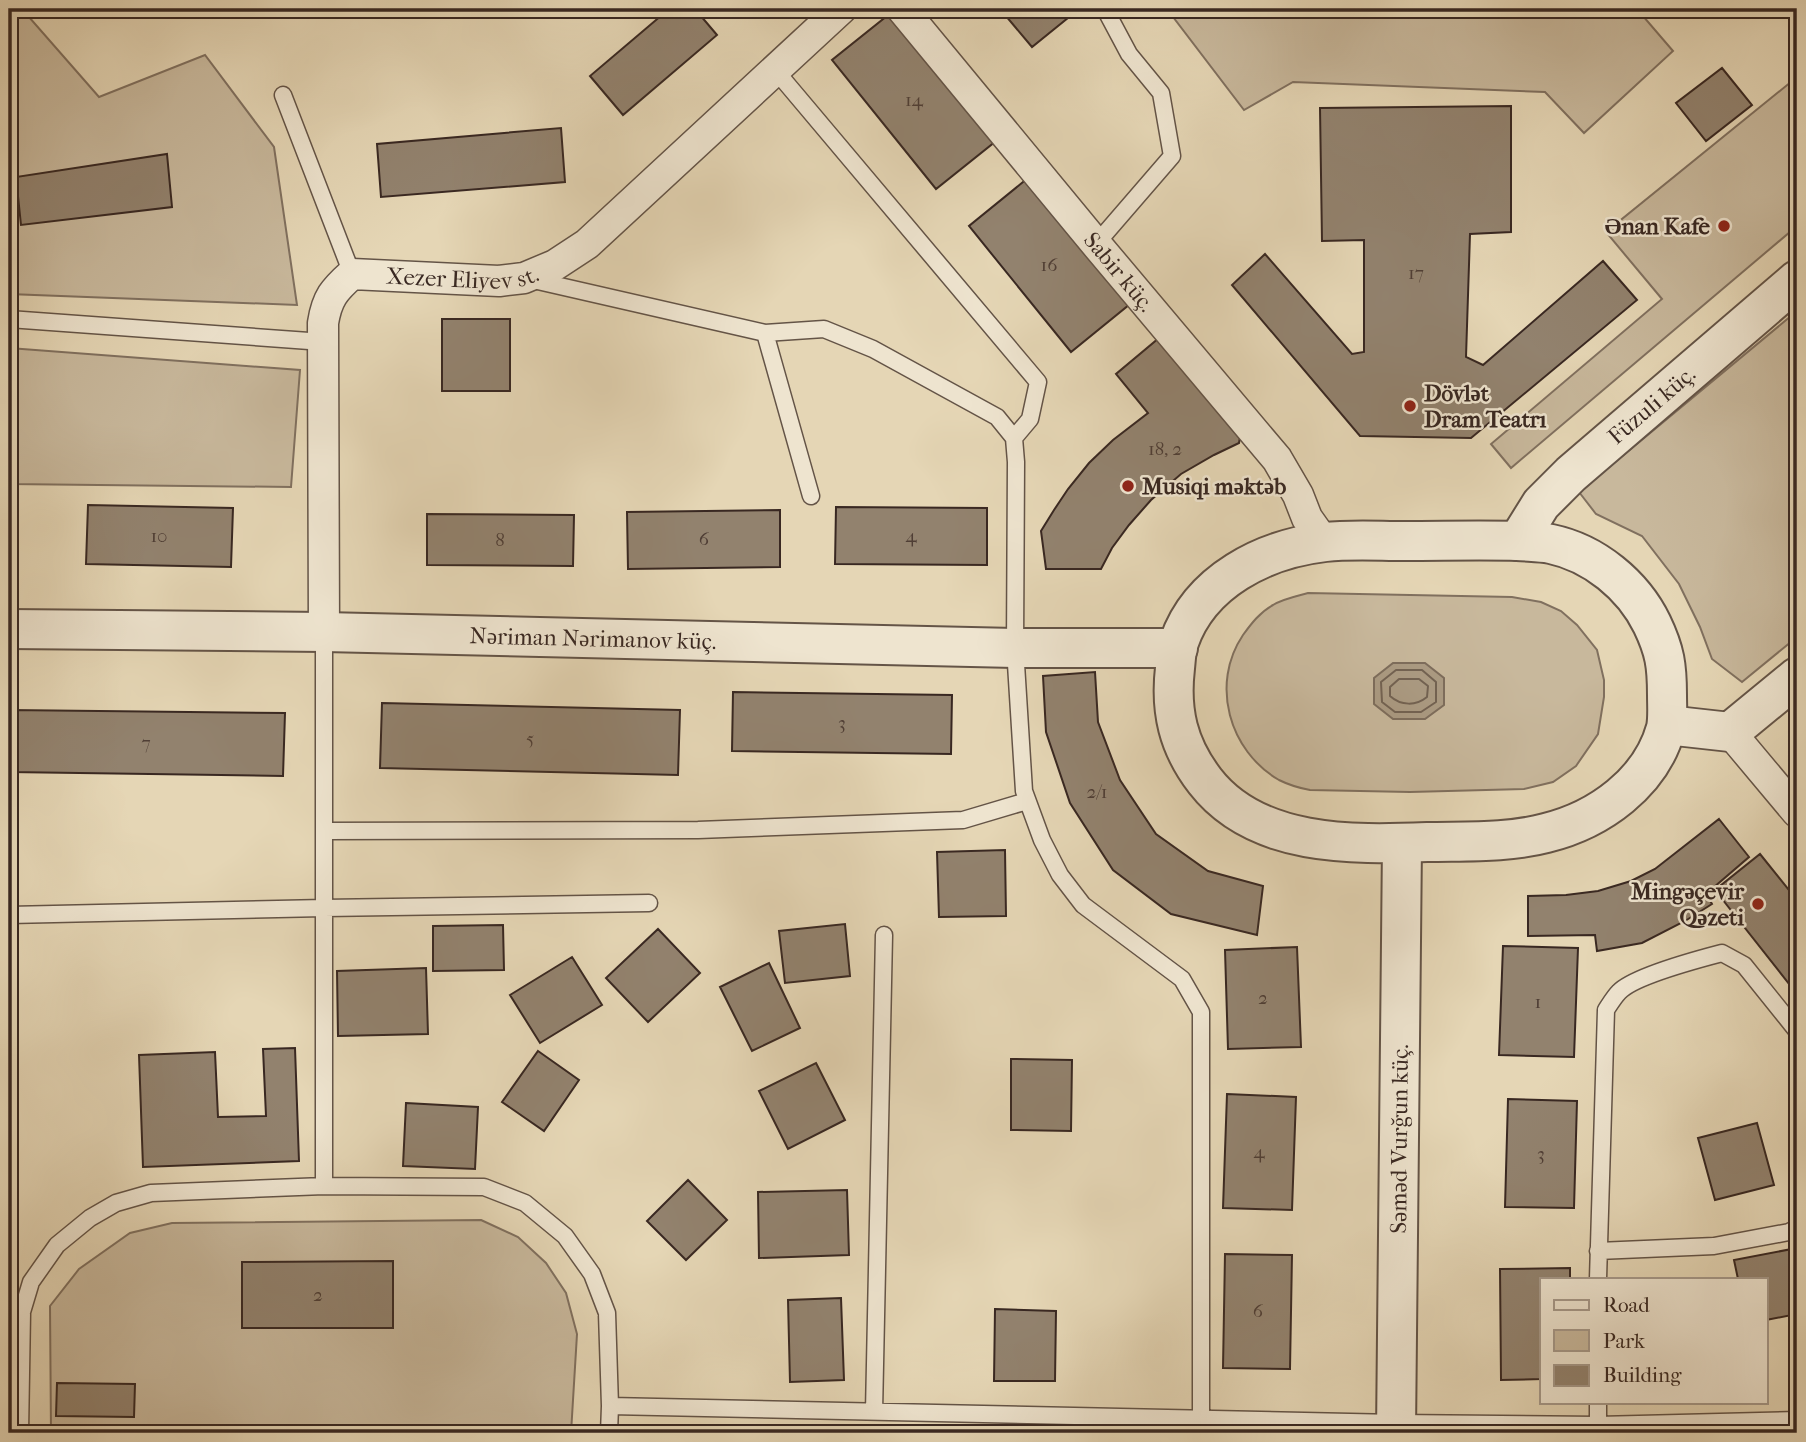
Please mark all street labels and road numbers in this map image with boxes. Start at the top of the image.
street label: Sabir küç. [1078,227,1160,317]
street label: Xezer Eliyev st. [385,260,542,295]
street label: Füzuli küç. [1602,360,1701,450]
street label: Nəriman Nərimanov küç. [469,622,717,655]
street label: Səməd Vurğun küç. [1385,1044,1413,1234]

